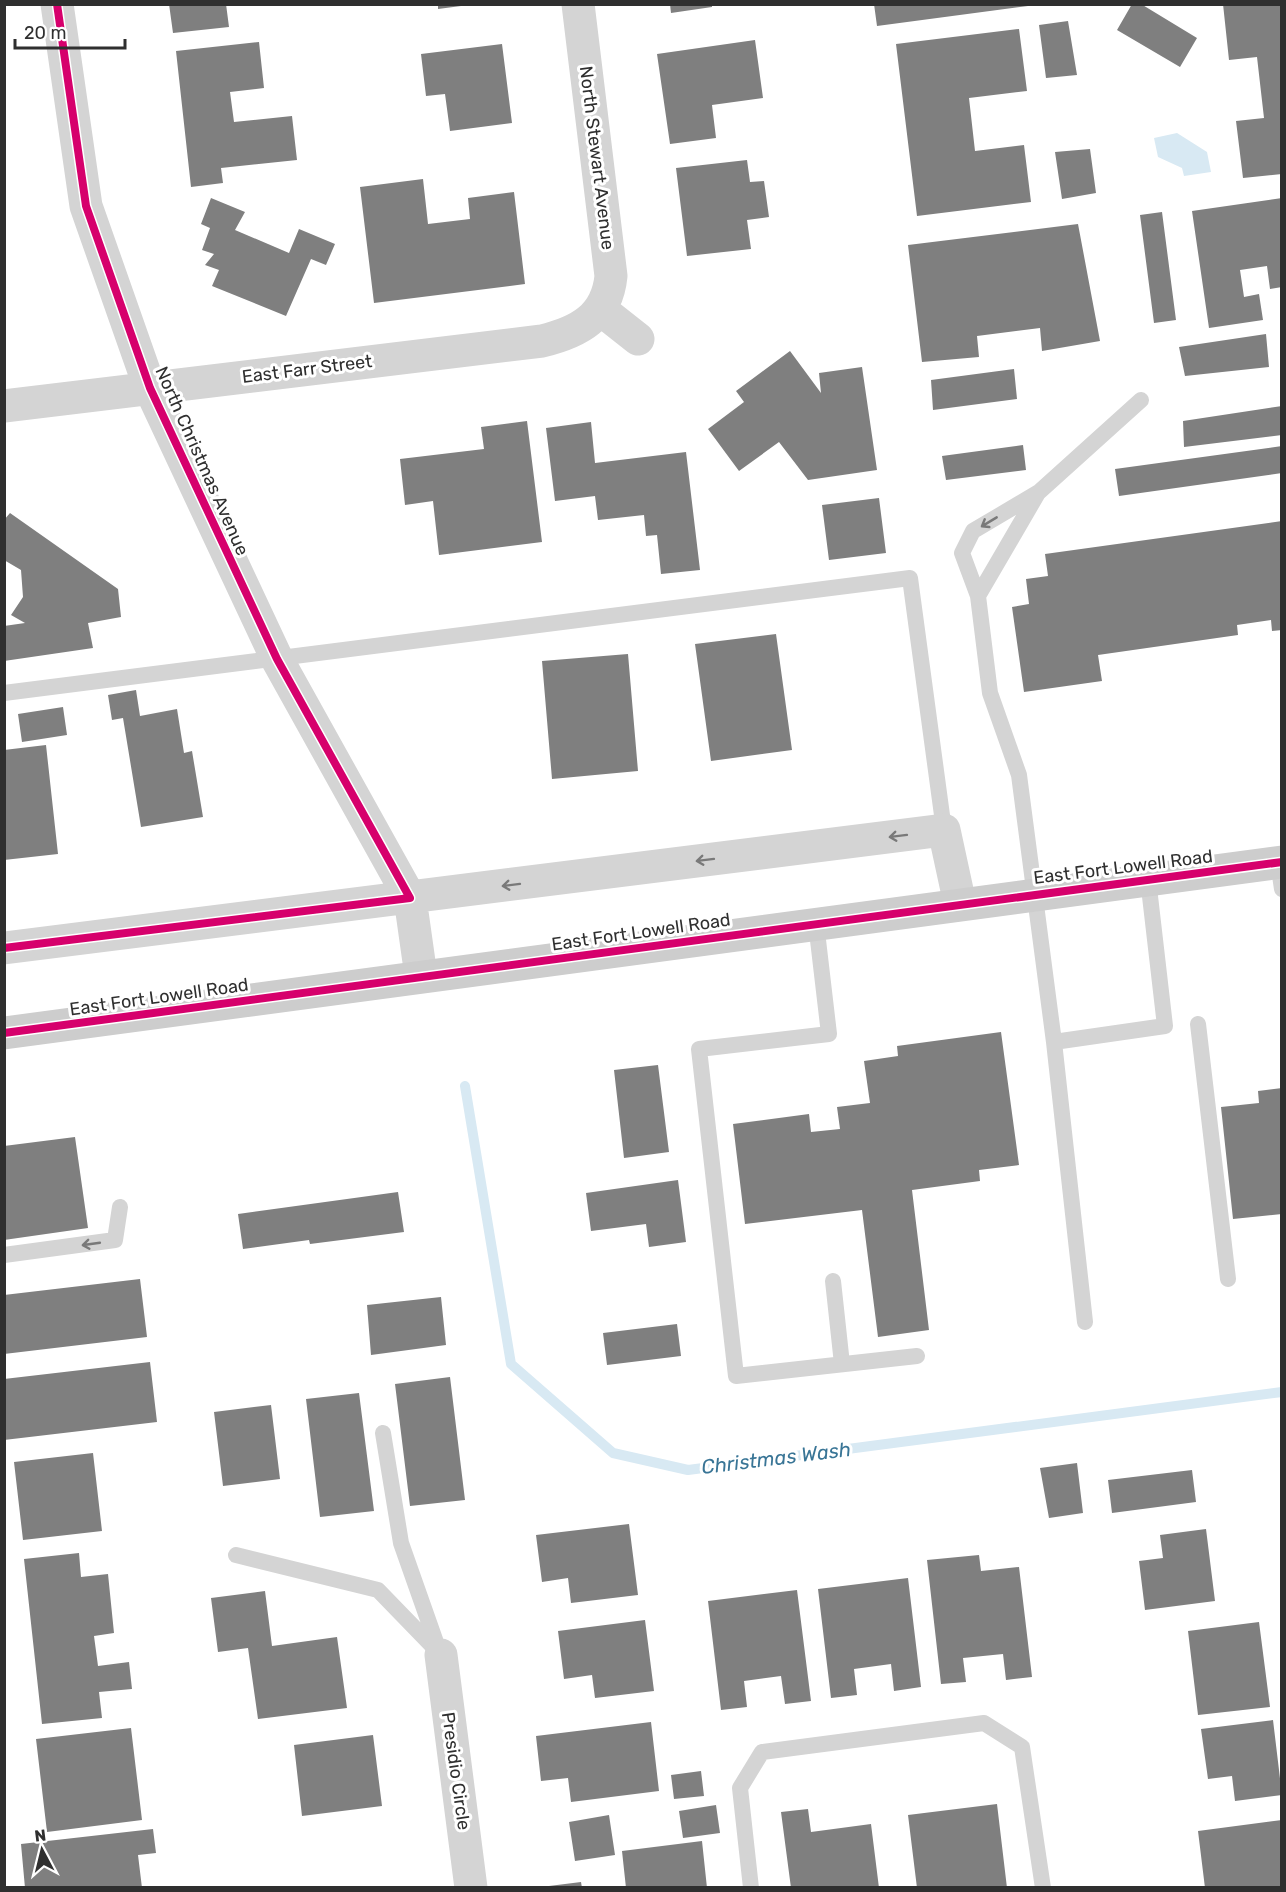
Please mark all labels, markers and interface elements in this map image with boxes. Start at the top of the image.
scale bar [15,12,124,50]
text: 20 m [24,22,66,44]
street label: North Stewart Avenue [575,65,619,251]
street label: East Farr Street [241,350,373,388]
street label: North Christmas Avenue [150,363,254,559]
one-way arrow [981,516,998,528]
one-way arrow [889,831,909,842]
street label: East Fort Lowell Road [1032,845,1214,889]
one-way arrow [695,855,715,866]
one-way arrow [502,880,522,891]
street label: East Fort Lowell Road [550,909,732,955]
street label: East Fort Lowell Road [68,974,250,1020]
one-way arrow [81,1238,101,1249]
water label: Christmas Wash [700,1437,852,1479]
street label: Presidio Circle [437,1711,475,1831]
north arrow [12,1820,72,1880]
text: N [33,1825,47,1846]

